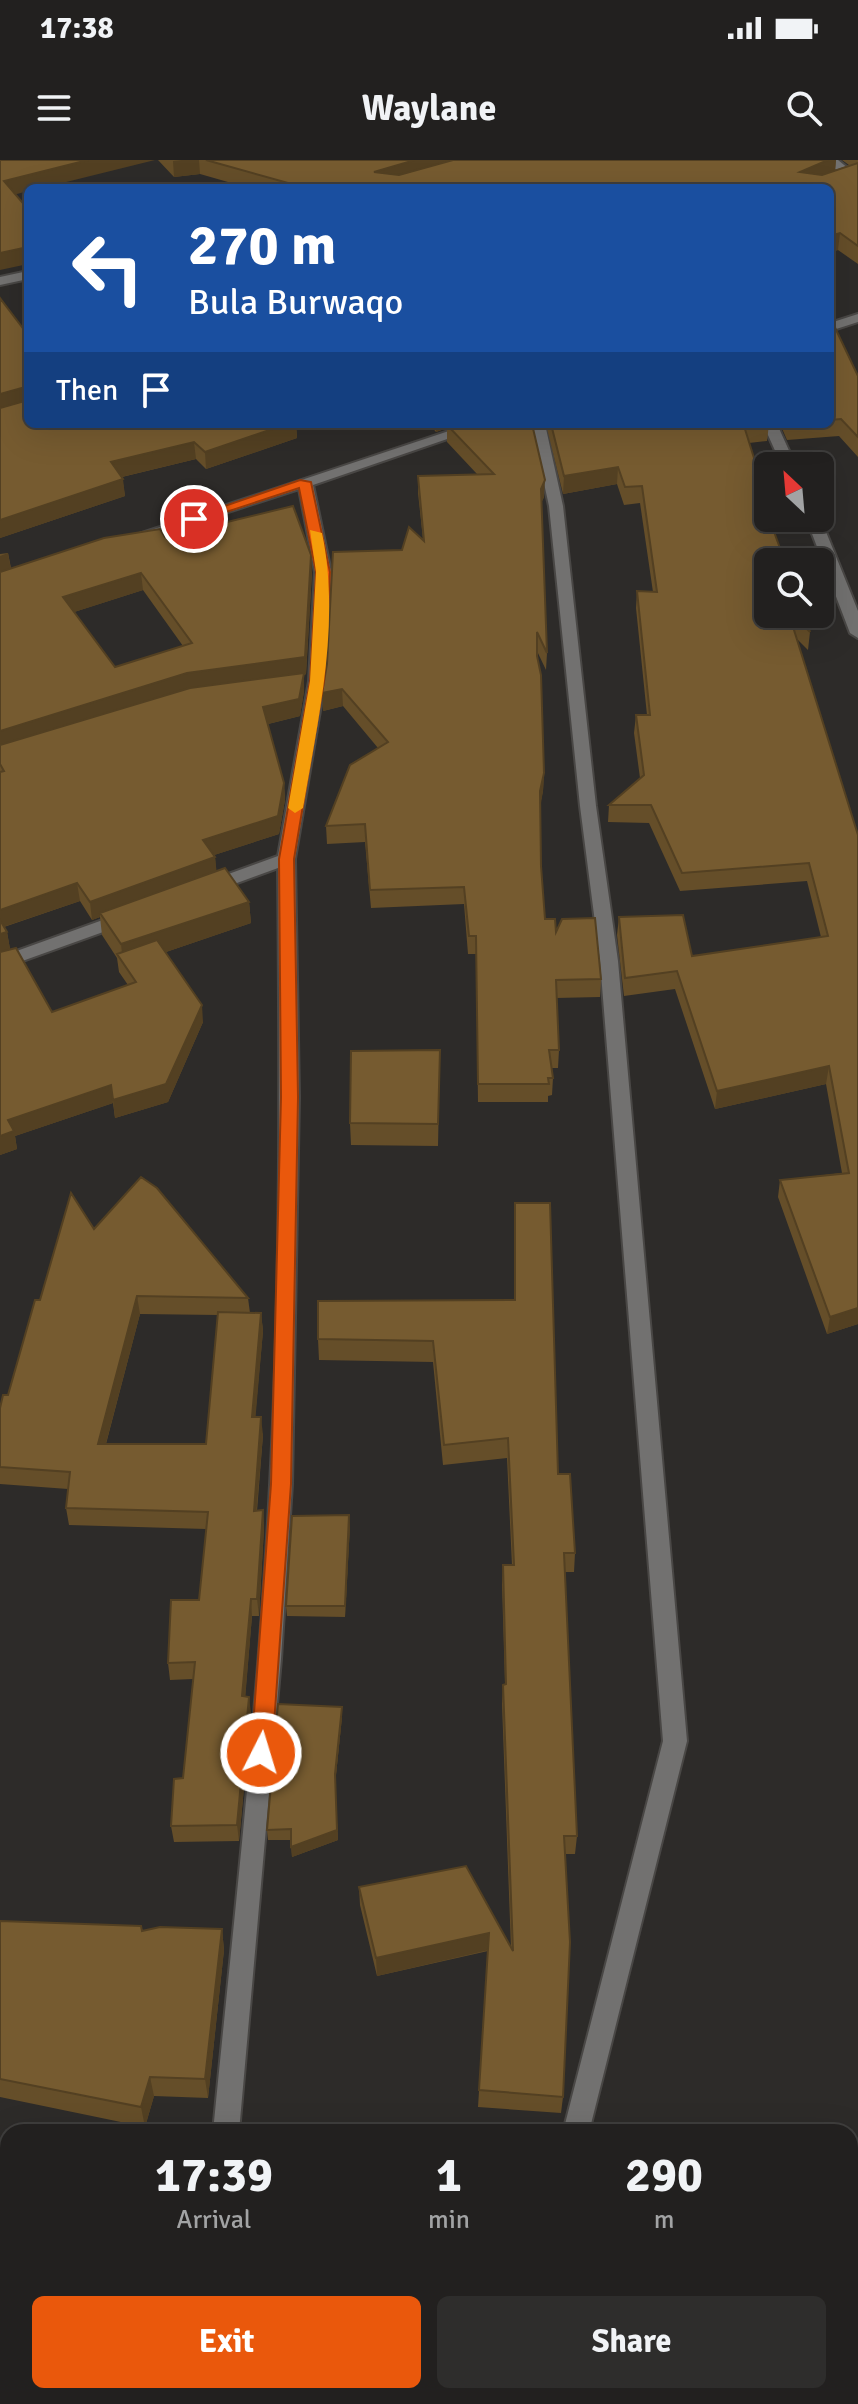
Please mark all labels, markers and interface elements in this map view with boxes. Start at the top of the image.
text: 17:38 [40,10,114,47]
icon: menu [32,86,76,130]
text: Waylane [362,86,496,131]
icon: search [782,86,826,130]
text: 270 m [188,211,336,280]
icon: left [56,216,160,320]
text: Bula Burwaqo [188,280,403,325]
icon: arrive [134,368,178,412]
text: Then [56,372,118,409]
north arrow [754,452,834,532]
map controls [754,452,834,628]
pin [160,485,228,553]
icon: arrive [172,497,216,541]
button: search [754,548,834,628]
position arrow [219,1711,303,1795]
text: 17:39 [155,2146,273,2205]
text: 1 [436,2146,462,2205]
text: 290 [625,2146,703,2205]
text: Arrival [177,2204,251,2236]
text: min [428,2204,470,2236]
text: m [654,2204,674,2236]
button: Exit [32,2296,421,2388]
button: Share [437,2296,826,2388]

